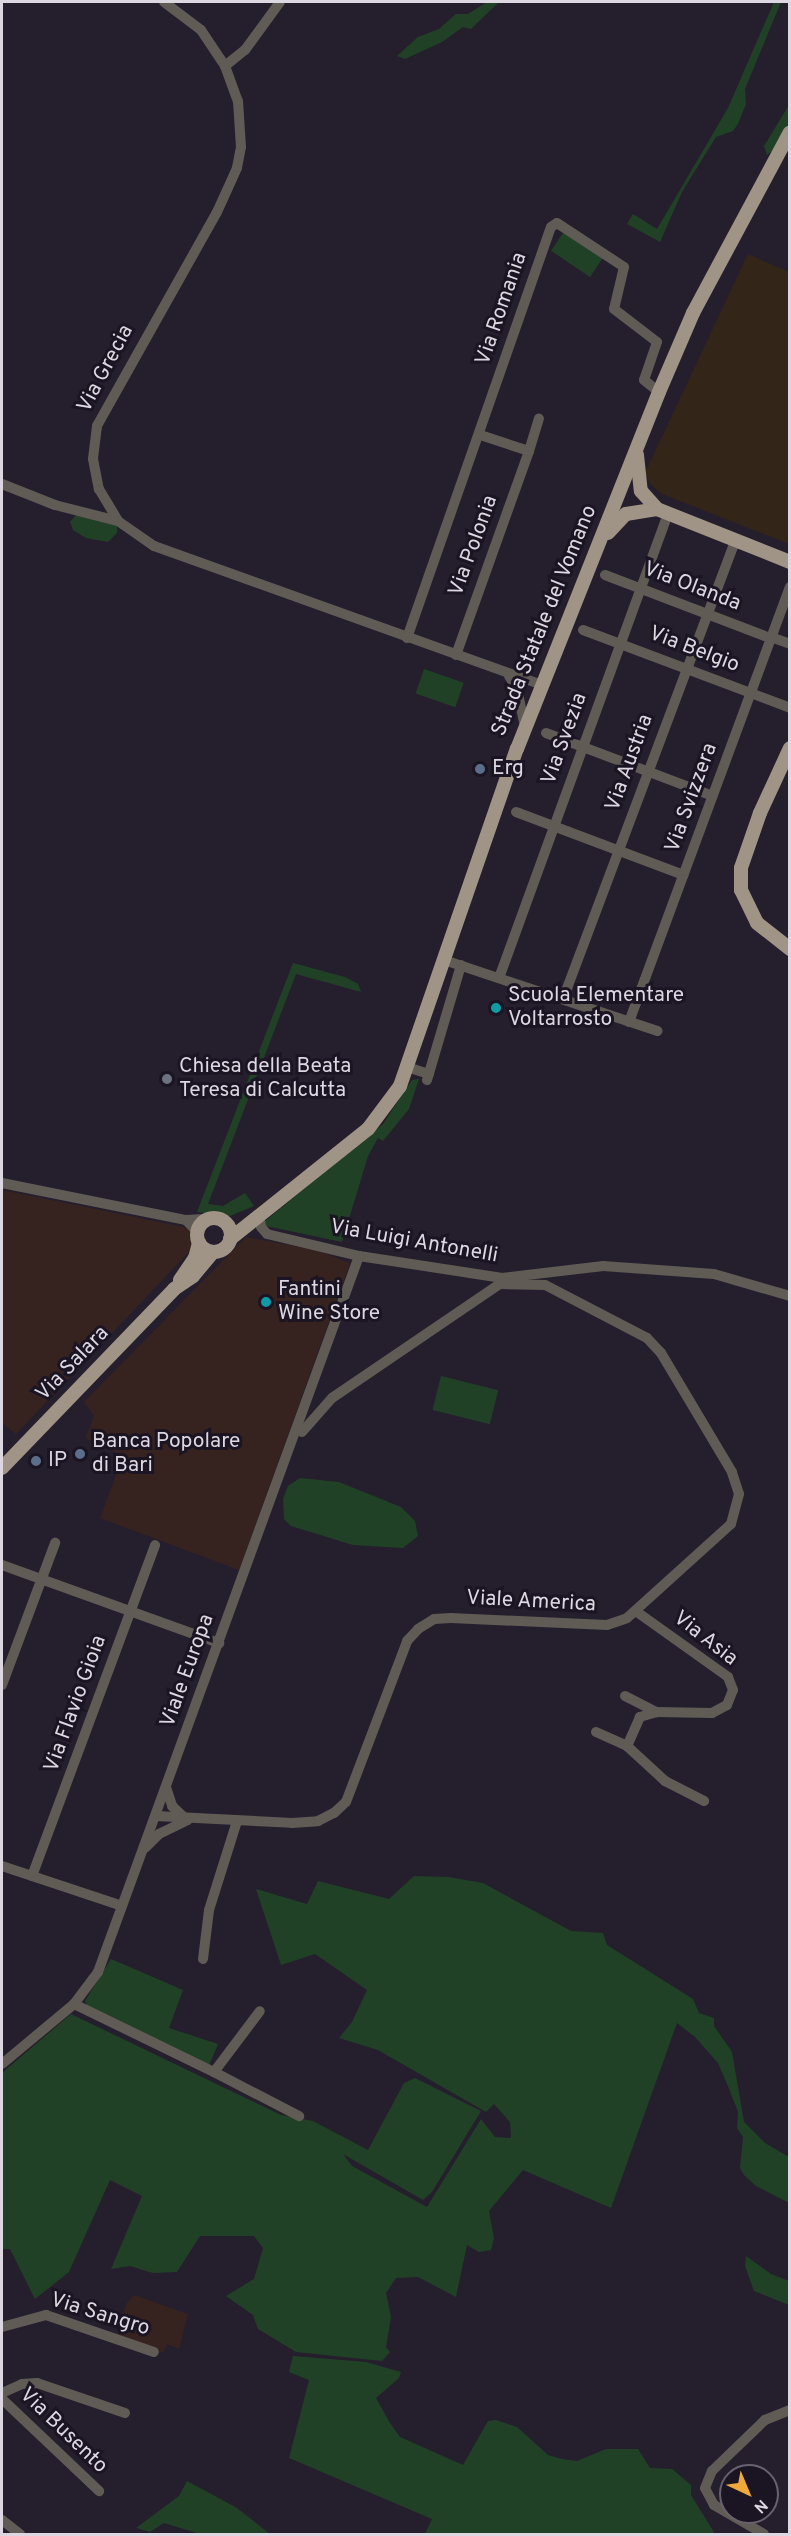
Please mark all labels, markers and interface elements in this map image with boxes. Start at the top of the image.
street label: Via Romania [471,249,533,369]
street label: Via Grecia [72,321,140,417]
street label: Via Polonia [444,492,504,600]
street label: Strada Statale del Vomano [487,501,603,741]
street label: Via Olanda [640,557,744,617]
street label: Via Belgio [645,621,743,679]
street label: Via Svezia [537,690,593,788]
street label: Via Austria [601,711,659,815]
street label: Via Svizzera [661,740,723,856]
place label: Erg [492,756,524,782]
marker: Erg [473,762,487,776]
place label: Scuola Elementare Voltarrosto [508,983,684,1033]
marker: Scuola Elementare Voltarrosto [489,1001,503,1015]
place label: Chiesa della Beata Teresa di Calcutta [179,1054,351,1104]
marker: Chiesa della Beata Teresa di Calcutta [160,1072,174,1086]
street label: Via Luigi Antonelli [328,1215,500,1269]
place label: Fantini Wine Store [278,1277,380,1327]
marker: Fantini Wine Store [259,1295,273,1309]
street label: Via Salara [31,1321,115,1407]
place label: Banca Popolare di Bari [92,1429,240,1479]
marker: Banca Popolare di Bari [73,1447,87,1461]
place label: IP [48,1448,67,1474]
marker: IP [29,1454,43,1468]
street label: Viale America [465,1586,597,1618]
street label: Via Asia [668,1606,742,1672]
street label: Viale Europa [156,1611,220,1731]
street label: Via Flavio Gioia [40,1632,112,1776]
street label: Via Sangro [47,2288,153,2342]
street label: Via Busento [14,2383,112,2479]
north arrow [719,2464,779,2524]
text: N [749,2494,771,2517]

